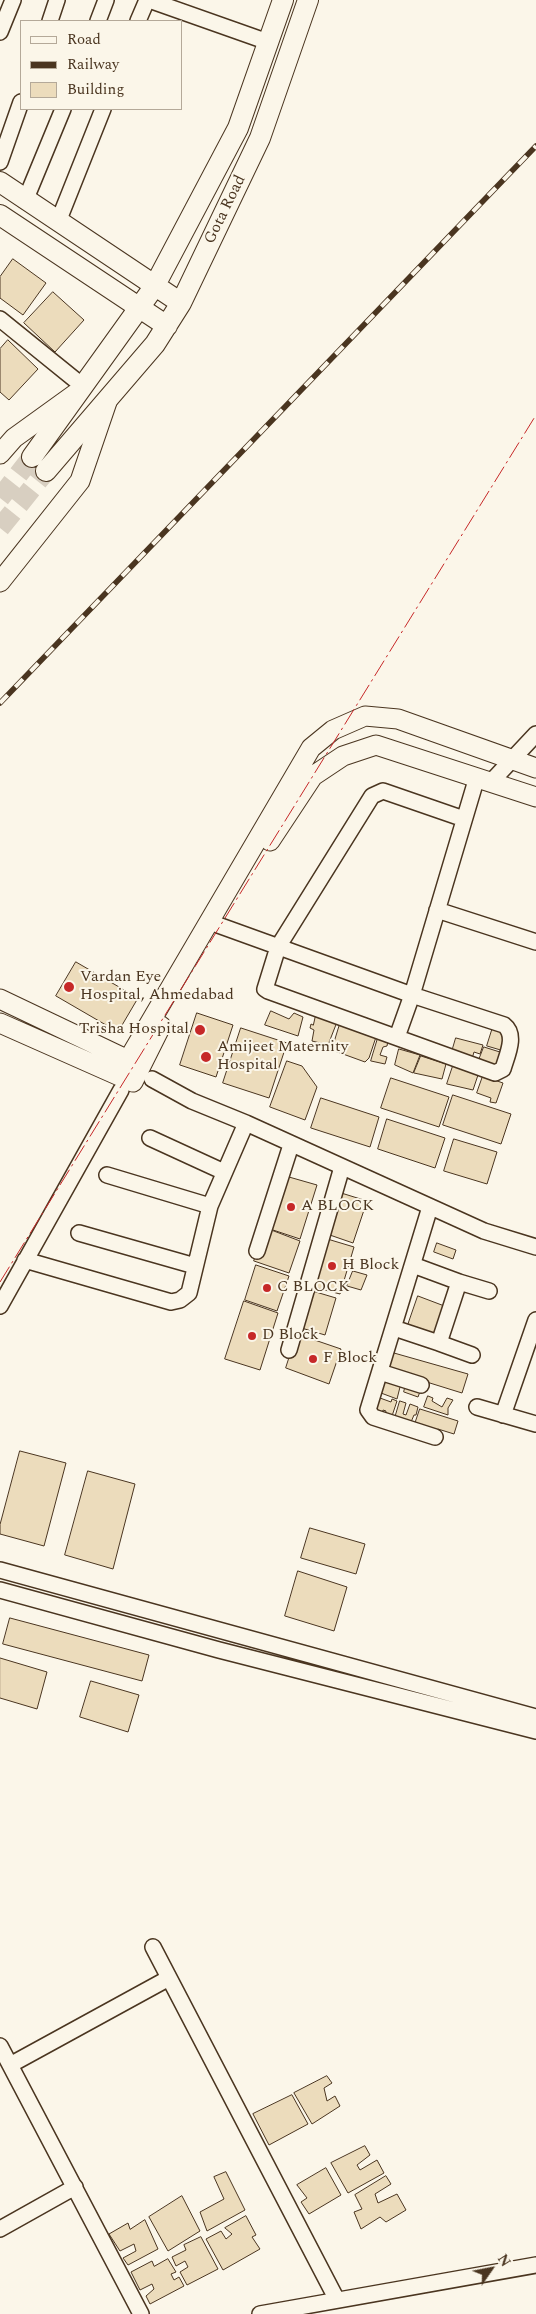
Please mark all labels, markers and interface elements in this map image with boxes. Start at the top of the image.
legend [20,20,182,110]
text: Road [67,28,101,51]
text: Railway [67,53,119,76]
text: Building [67,78,124,101]
street label: Gota Road [201,172,251,248]
place label: Vardan Eye Hospital, Ahmedabad [80,968,234,1006]
marker: Vardan Eye Hospital, Ahmedabad [62,980,76,994]
place label: Trisha Hospital [79,1020,189,1040]
marker: Trisha Hospital [193,1023,207,1037]
place label: Amijeet Maternity Hospital [217,1038,348,1076]
marker: Amijeet Maternity Hospital [199,1050,213,1064]
place label: A BLOCK [301,1197,374,1217]
marker: A BLOCK [285,1201,297,1213]
place label: H Block [342,1256,399,1276]
marker: H Block [326,1260,338,1272]
place label: C BLOCK [277,1278,349,1298]
marker: C BLOCK [261,1282,273,1294]
place label: D Block [262,1326,319,1346]
marker: D Block [246,1330,258,1342]
place label: F Block [323,1349,377,1369]
marker: F Block [307,1353,319,1365]
north arrow [466,2244,516,2294]
text: N [492,2250,516,2271]

